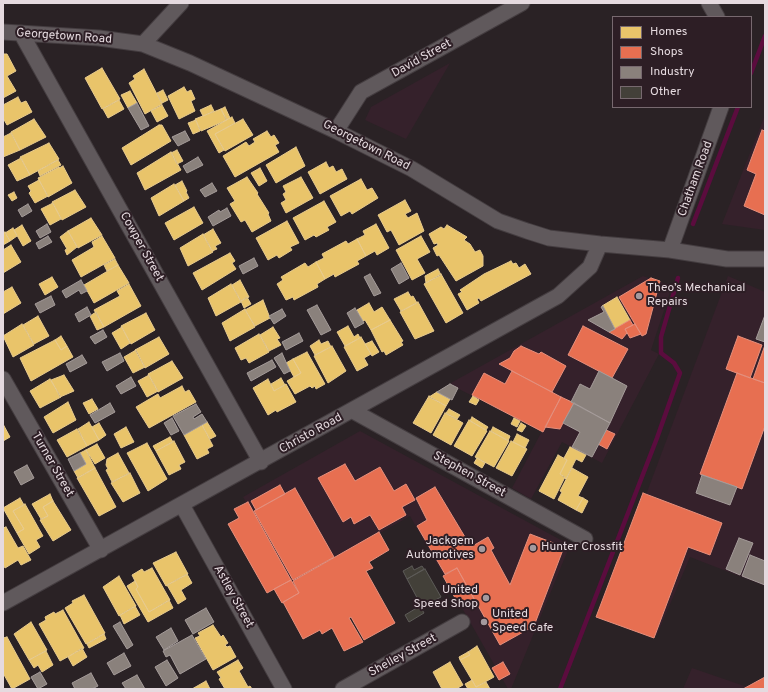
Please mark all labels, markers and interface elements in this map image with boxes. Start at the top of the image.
legend [612,16,752,108]
text: Homes [650,24,687,40]
street label: Georgetown Road [16,26,112,48]
street label: David Street [390,37,454,81]
text: Shops [650,44,683,60]
text: Industry [650,64,695,80]
text: Other [650,84,681,100]
street label: Georgetown Road [320,118,412,174]
street label: Chatham Road [676,139,716,219]
street label: Cowper Street [116,210,166,284]
place label: Theo’s Mechanical Repairs [647,282,745,310]
marker: Theo’s Mechanical Repairs [634,291,644,301]
street label: Christo Road [277,411,345,457]
street label: Turner Street [28,430,76,500]
street label: Stephen Street [430,449,508,501]
place label: Jackgem Automotives [406,535,474,563]
place label: Hunter Crossfit [541,541,623,555]
marker: Hunter Crossfit [528,543,538,553]
marker: Jackgem Automotives [477,544,487,554]
street label: Astley Street [210,563,256,631]
place label: United Speed Shop [413,584,478,612]
marker: United Speed Shop [481,593,491,603]
place label: United Speed Cafe [492,608,553,636]
marker: United Speed Cafe [479,617,489,627]
street label: Shelley Street [367,631,439,681]

